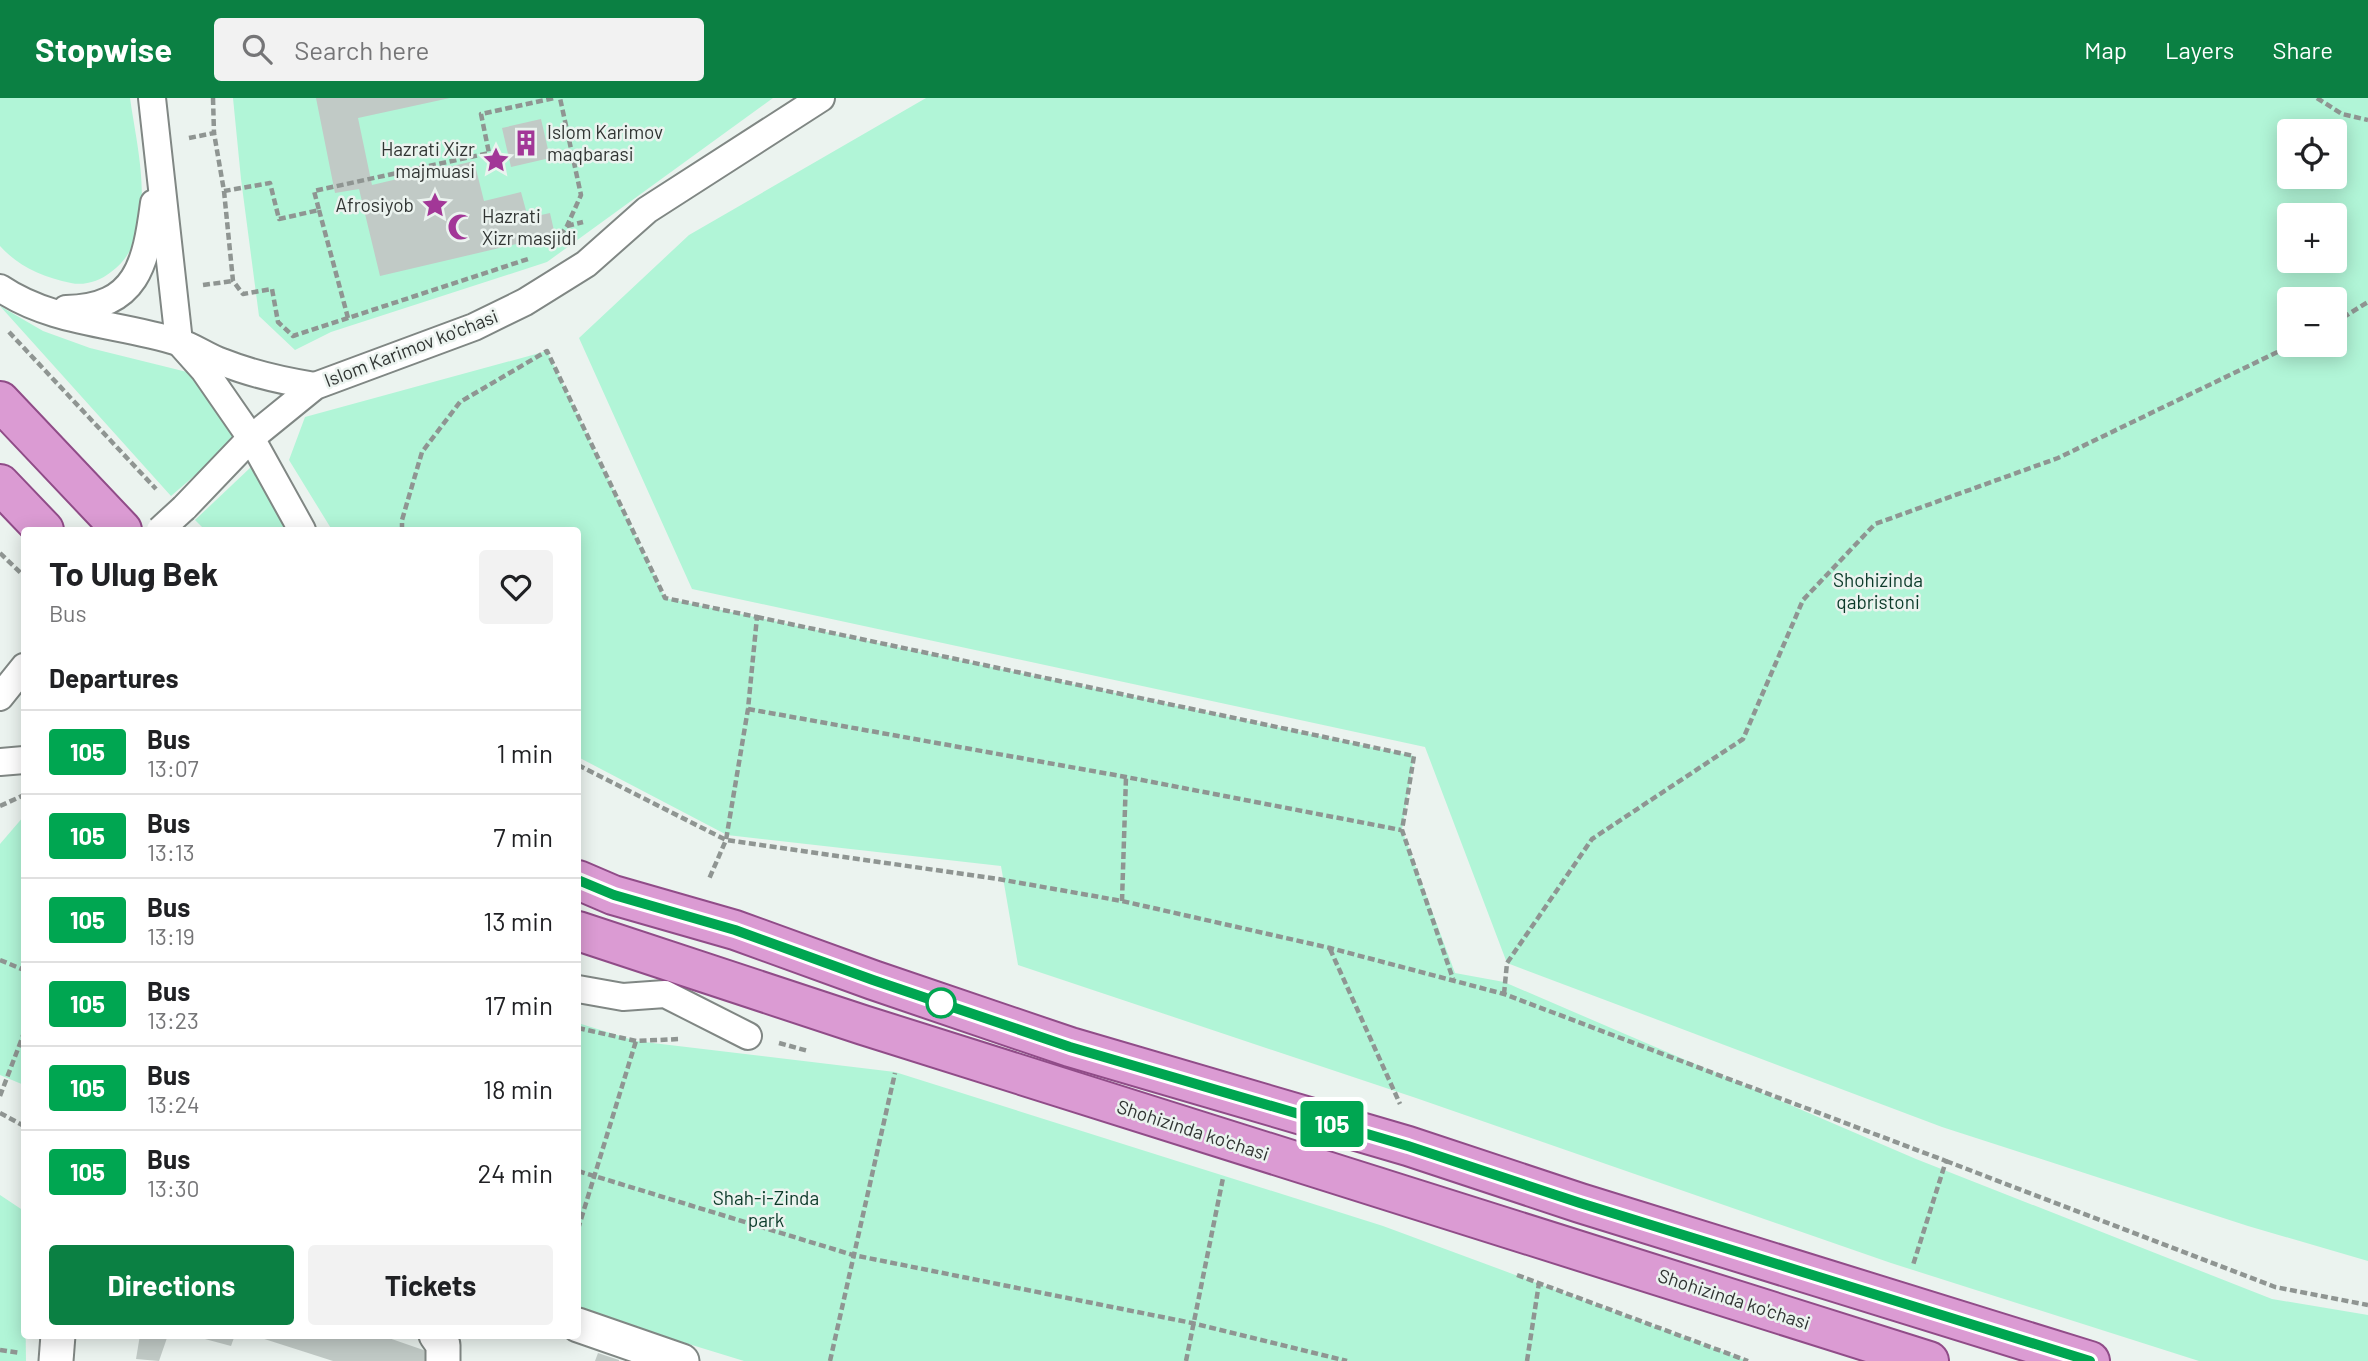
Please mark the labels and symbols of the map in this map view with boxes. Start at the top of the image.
place label: Islom Karimov maqbarasi [547,120,663,165]
building icon: Islom Karimov maqbarasi [511,128,541,158]
place label: Hazrati Xizr majmuasi [381,137,475,182]
place icon: Hazrati Xizr majmuasi [481,145,511,175]
place icon: Afrosiyob [420,190,450,220]
place label: Afrosiyob [336,193,414,216]
place label: Hazrati Xizr masjidi [482,204,577,249]
mosque icon: Hazrati Xizr masjidi [446,212,476,242]
street label: Islom Karimov ko'chasi [321,304,501,391]
park label: Shohizinda qabristoni [1833,568,1923,613]
unlabelled marker [926,988,956,1018]
street label: Shohizinda ko'chasi [1114,1094,1272,1165]
line badge: 105 [1292,1101,1372,1147]
park label: Shah-i-Zinda park [713,1186,819,1231]
street label: Shohizinda ko'chasi [1655,1263,1813,1334]

